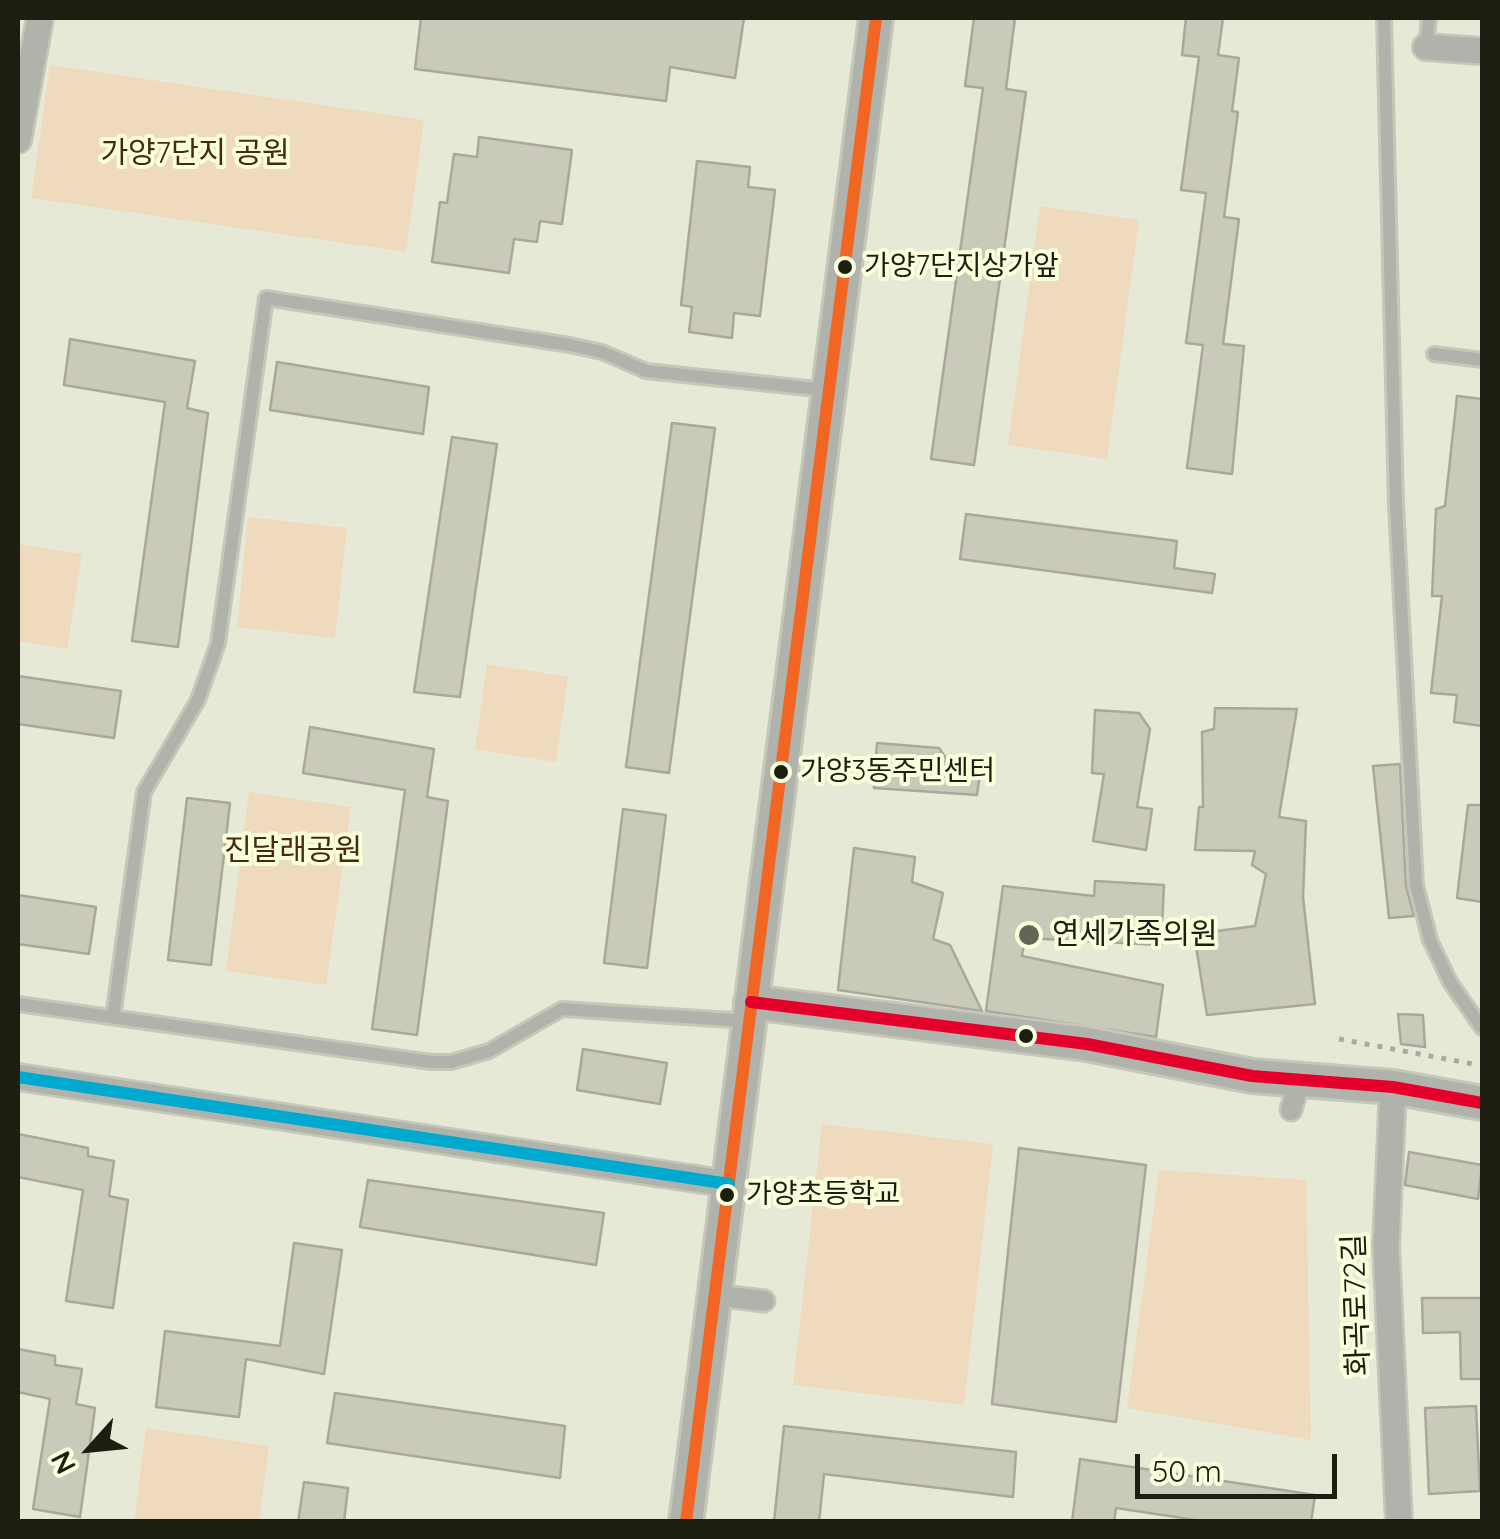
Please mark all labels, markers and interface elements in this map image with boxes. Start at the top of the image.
park label: 가양7단지 공원 [100,136,290,172]
place label: 가양7단지상가앞 [864,250,1059,284]
marker: 가양7단지상가앞 [835,257,855,277]
place label: 가양3동주민센터 [800,755,995,789]
marker: 가양3동주민센터 [771,762,791,782]
park label: 진달래공원 [224,833,362,869]
place label: 연세가족의원 [1052,917,1218,953]
marker: 연세가족의원 [1016,922,1042,948]
unlabelled marker [1016,1026,1036,1046]
place label: 가양초등학교 [746,1178,901,1212]
marker: 가양초등학교 [717,1185,737,1205]
street label: 화곡로72길 [1337,1233,1377,1377]
north arrow [40,1399,140,1499]
scale bar [1140,1434,1342,1496]
text: N [43,1446,83,1480]
text: 50 m [1152,1452,1222,1490]

